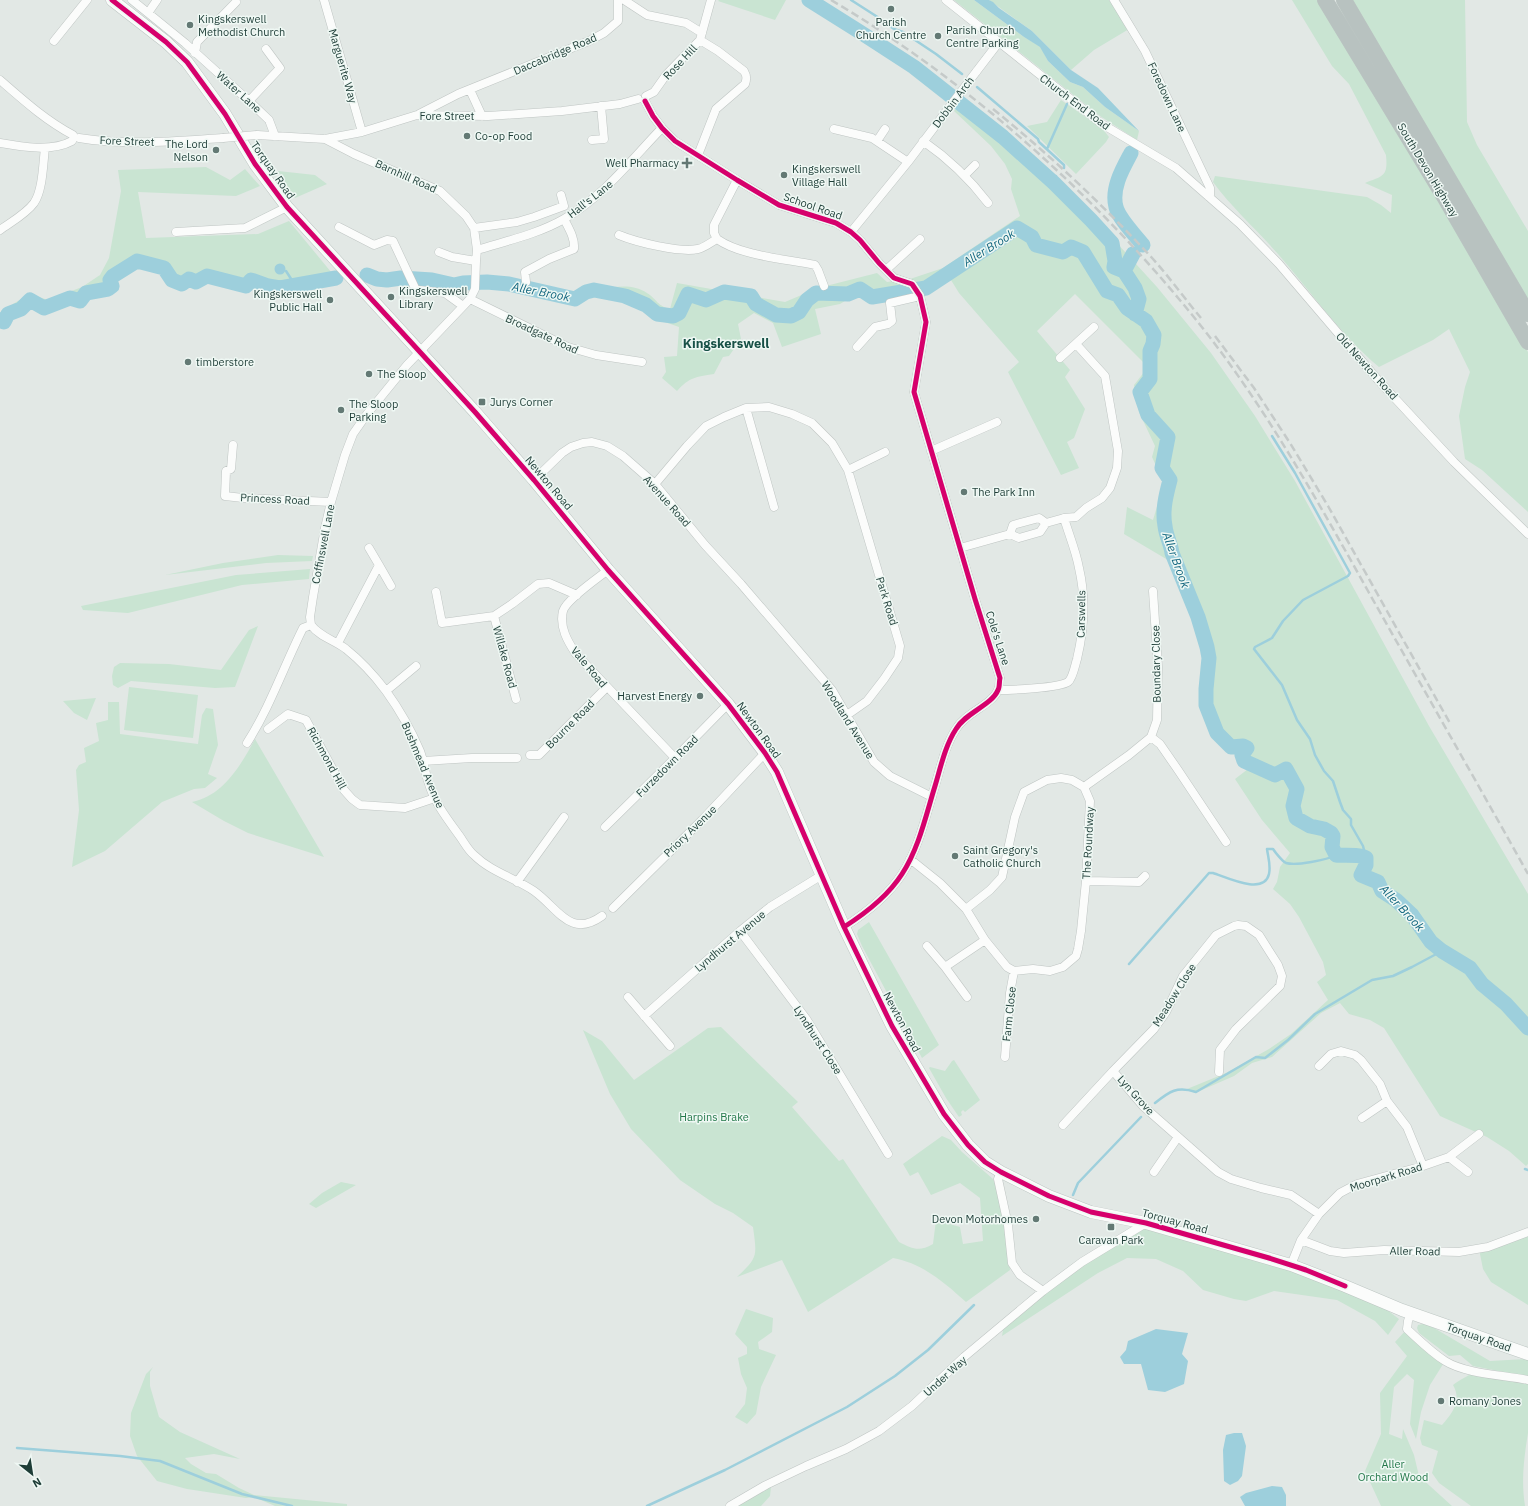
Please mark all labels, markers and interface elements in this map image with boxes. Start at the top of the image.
marker: Parish Church Centre [886,4,896,14]
place label: Kingskerswell Methodist Church [198,12,285,39]
place label: Parish Church Centre [856,15,926,42]
marker: Kingskerswell Methodist Church [185,20,195,30]
place label: Parish Church Centre Parking [946,23,1019,50]
street label: Marguerite Way [326,27,360,105]
street label: Daccabridge Road [511,30,599,78]
marker: Parish Church Centre Parking [933,31,943,41]
street label: Rose Hill [660,41,700,83]
street label: Foredown Lane [1145,60,1189,134]
street label: Water Lane [214,68,264,116]
street label: Church End Road [1037,71,1113,133]
street label: Dobbin Arch [929,74,977,130]
street label: Fore Street [420,109,475,123]
street label: South Devon Highway [1394,120,1462,220]
place label: Co-op Food [475,129,532,143]
marker: Co-op Food [462,131,472,141]
street label: Fore Street [99,133,155,149]
place label: The Lord Nelson [165,137,208,164]
street label: Torquay Road [248,138,298,202]
marker: The Lord Nelson [211,145,221,155]
street label: Barnhill Road [373,156,439,196]
place label: Well Pharmacy [605,156,680,170]
marker: Well Pharmacy [682,158,692,168]
place label: Kingskerswell Village Hall [792,162,860,189]
marker: Kingskerswell Village Hall [779,170,789,180]
street label: Hall's Lane [564,177,616,221]
street label: School Road [782,189,844,223]
water label: Aller Brook [959,225,1018,270]
water label: Aller Brook [510,278,572,305]
place label: Kingskerswell Library [399,284,467,311]
place label: Kingskerswell Public Hall [254,287,322,314]
marker: Kingskerswell Library [386,292,396,302]
marker: Kingskerswell Public Hall [325,295,335,305]
street label: Broadgate Road [503,311,581,357]
street label: Old Newton Road [1333,329,1401,403]
district label: Kingskerswell [683,335,769,352]
place label: timberstore [196,355,254,369]
marker: timberstore [183,357,193,367]
place label: The Sloop [377,367,426,381]
marker: The Sloop [364,369,374,379]
place label: Jurys Corner [490,395,553,409]
place label: The Sloop Parking [349,397,398,424]
marker: Jurys Corner [477,397,487,407]
marker: The Sloop Parking [336,405,346,415]
street label: Newton Road [522,453,576,513]
street label: Avenue Road [640,472,694,530]
place label: The Park Inn [972,485,1035,499]
marker: The Park Inn [959,487,969,497]
street label: Princess Road [240,490,310,508]
street label: Coffinswell Lane [308,503,338,585]
water label: Aller Brook [1159,529,1194,591]
street label: Park Road [873,575,901,627]
street label: Carswells [1074,590,1088,638]
street label: Cole's Lane [983,609,1013,667]
street label: Willake Road [490,624,520,690]
street label: Boundary Close [1148,625,1164,703]
street label: Vale Road [568,644,610,690]
street label: Woodland Avenue [818,678,878,762]
place label: Harvest Energy [617,689,693,703]
marker: Harvest Energy [695,691,705,701]
street label: Bourne Road [542,696,598,752]
street label: Newton Road [734,699,784,761]
street label: Bushmead Avenue [399,720,447,810]
street label: Richmond Hill [304,724,350,792]
street label: Furzedown Road [633,732,701,800]
street label: Priory Avenue [661,802,719,860]
street label: The Roundway [1079,806,1097,880]
place label: Saint Gregory's Catholic Church [963,843,1041,870]
marker: Saint Gregory's Catholic Church [950,851,960,861]
water label: Aller Brook [1376,880,1428,935]
street label: Lyndhurst Avenue [692,907,768,975]
street label: Meadow Close [1149,961,1199,1029]
street label: Farm Close [999,986,1019,1042]
street label: Newton Road [880,989,924,1055]
street label: Lyndhurst Close [791,1003,845,1077]
street label: Lyn Grove [1115,1072,1157,1118]
park label: Harpins Brake [679,1110,749,1124]
street label: Moorpark Road [1348,1159,1424,1195]
street label: Torquay Road [1141,1205,1209,1237]
place label: Devon Motorhomes [932,1212,1028,1226]
marker: Devon Motorhomes [1031,1214,1041,1224]
marker: Caravan Park [1106,1222,1116,1232]
place label: Caravan Park [1079,1233,1144,1247]
street label: Aller Road [1389,1244,1441,1258]
street label: Torquay Road [1445,1319,1513,1355]
street label: Under Way [920,1352,970,1399]
place label: Romany Jones [1449,1394,1521,1408]
marker: Romany Jones [1436,1396,1446,1406]
north arrow [12,1454,52,1494]
park label: Aller Orchard Wood [1358,1457,1428,1484]
text: N [30,1475,44,1491]

